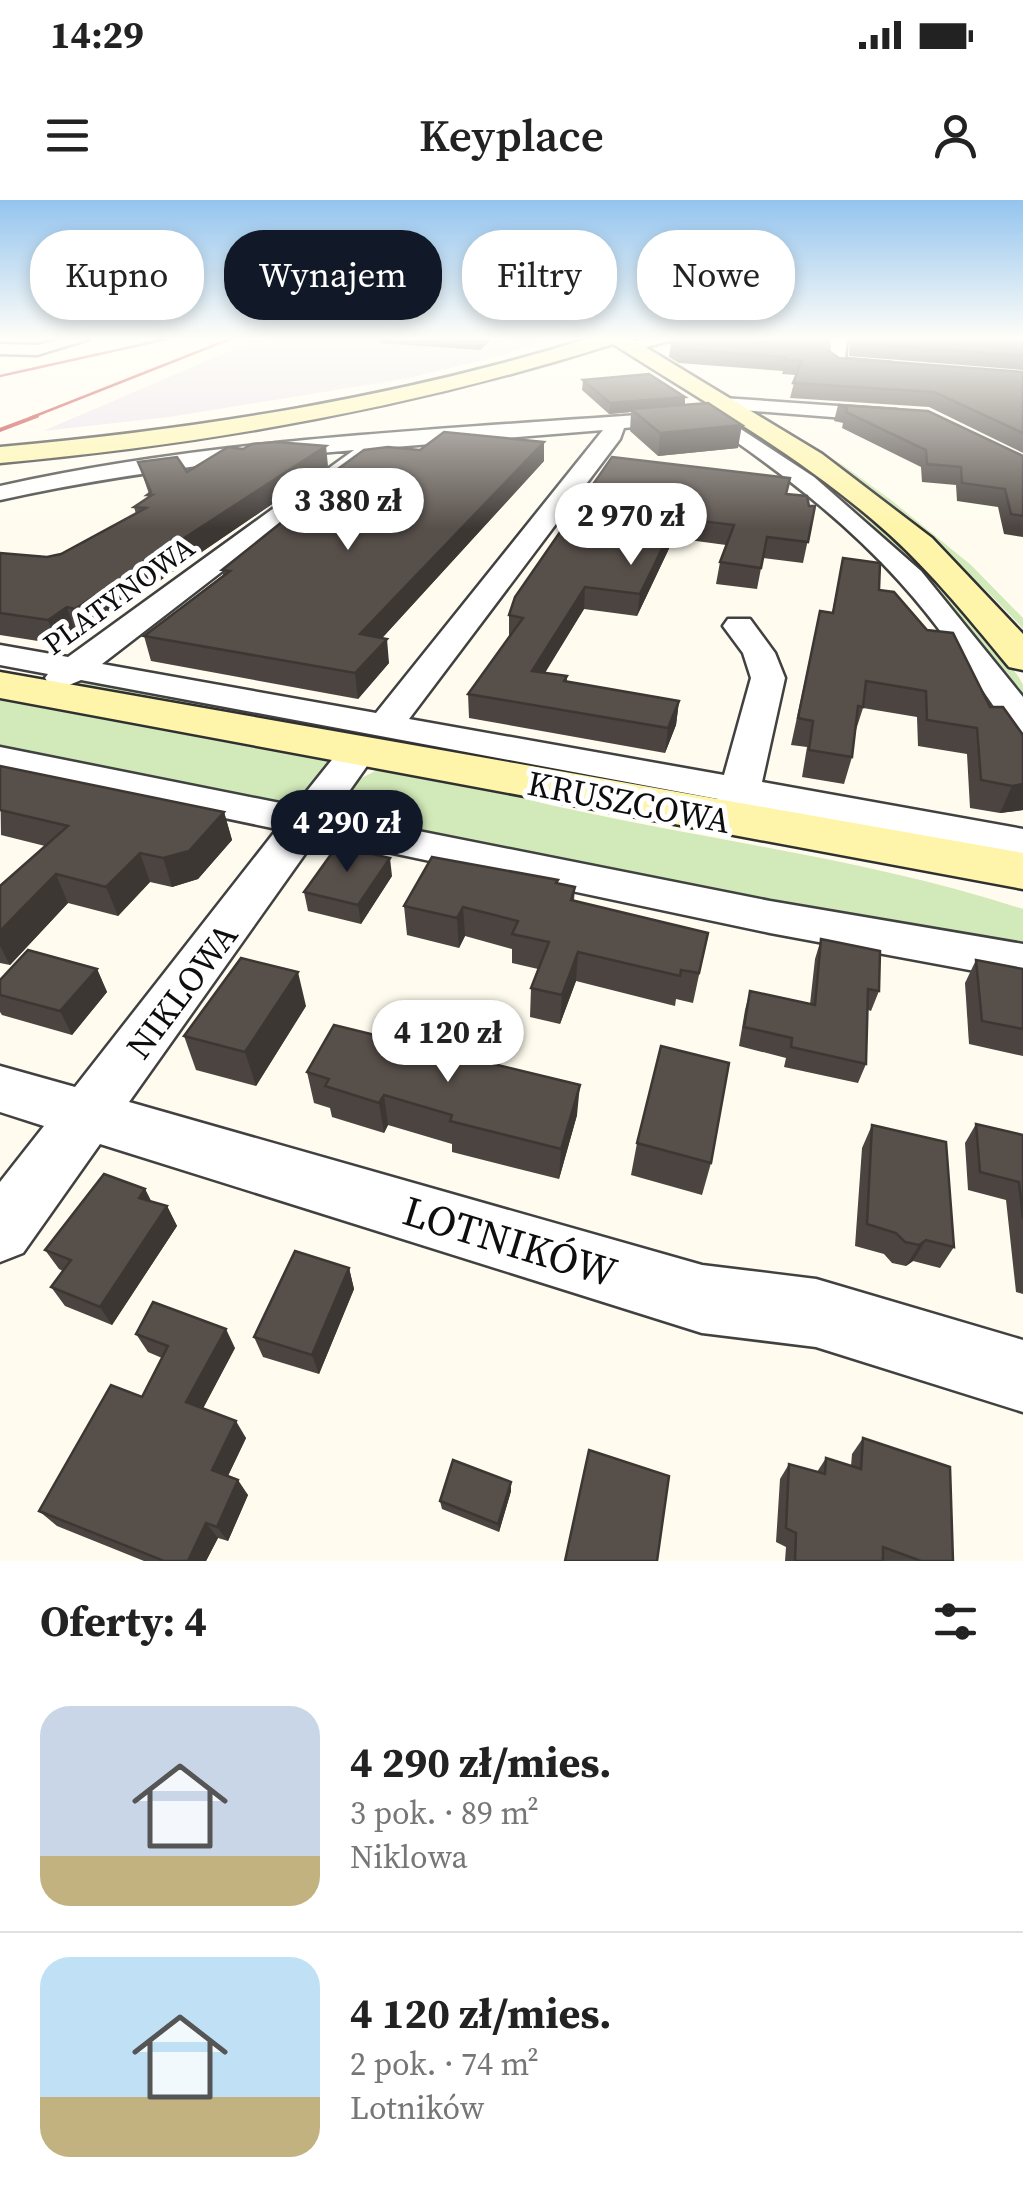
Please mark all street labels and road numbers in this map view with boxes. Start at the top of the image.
street label: PLATYNOWA [35,527,203,664]
street label: KRUSZCOWA [524,759,734,845]
street label: NIKLOWA [115,913,249,1069]
street label: LOTNIKÓW [396,1181,624,1301]

